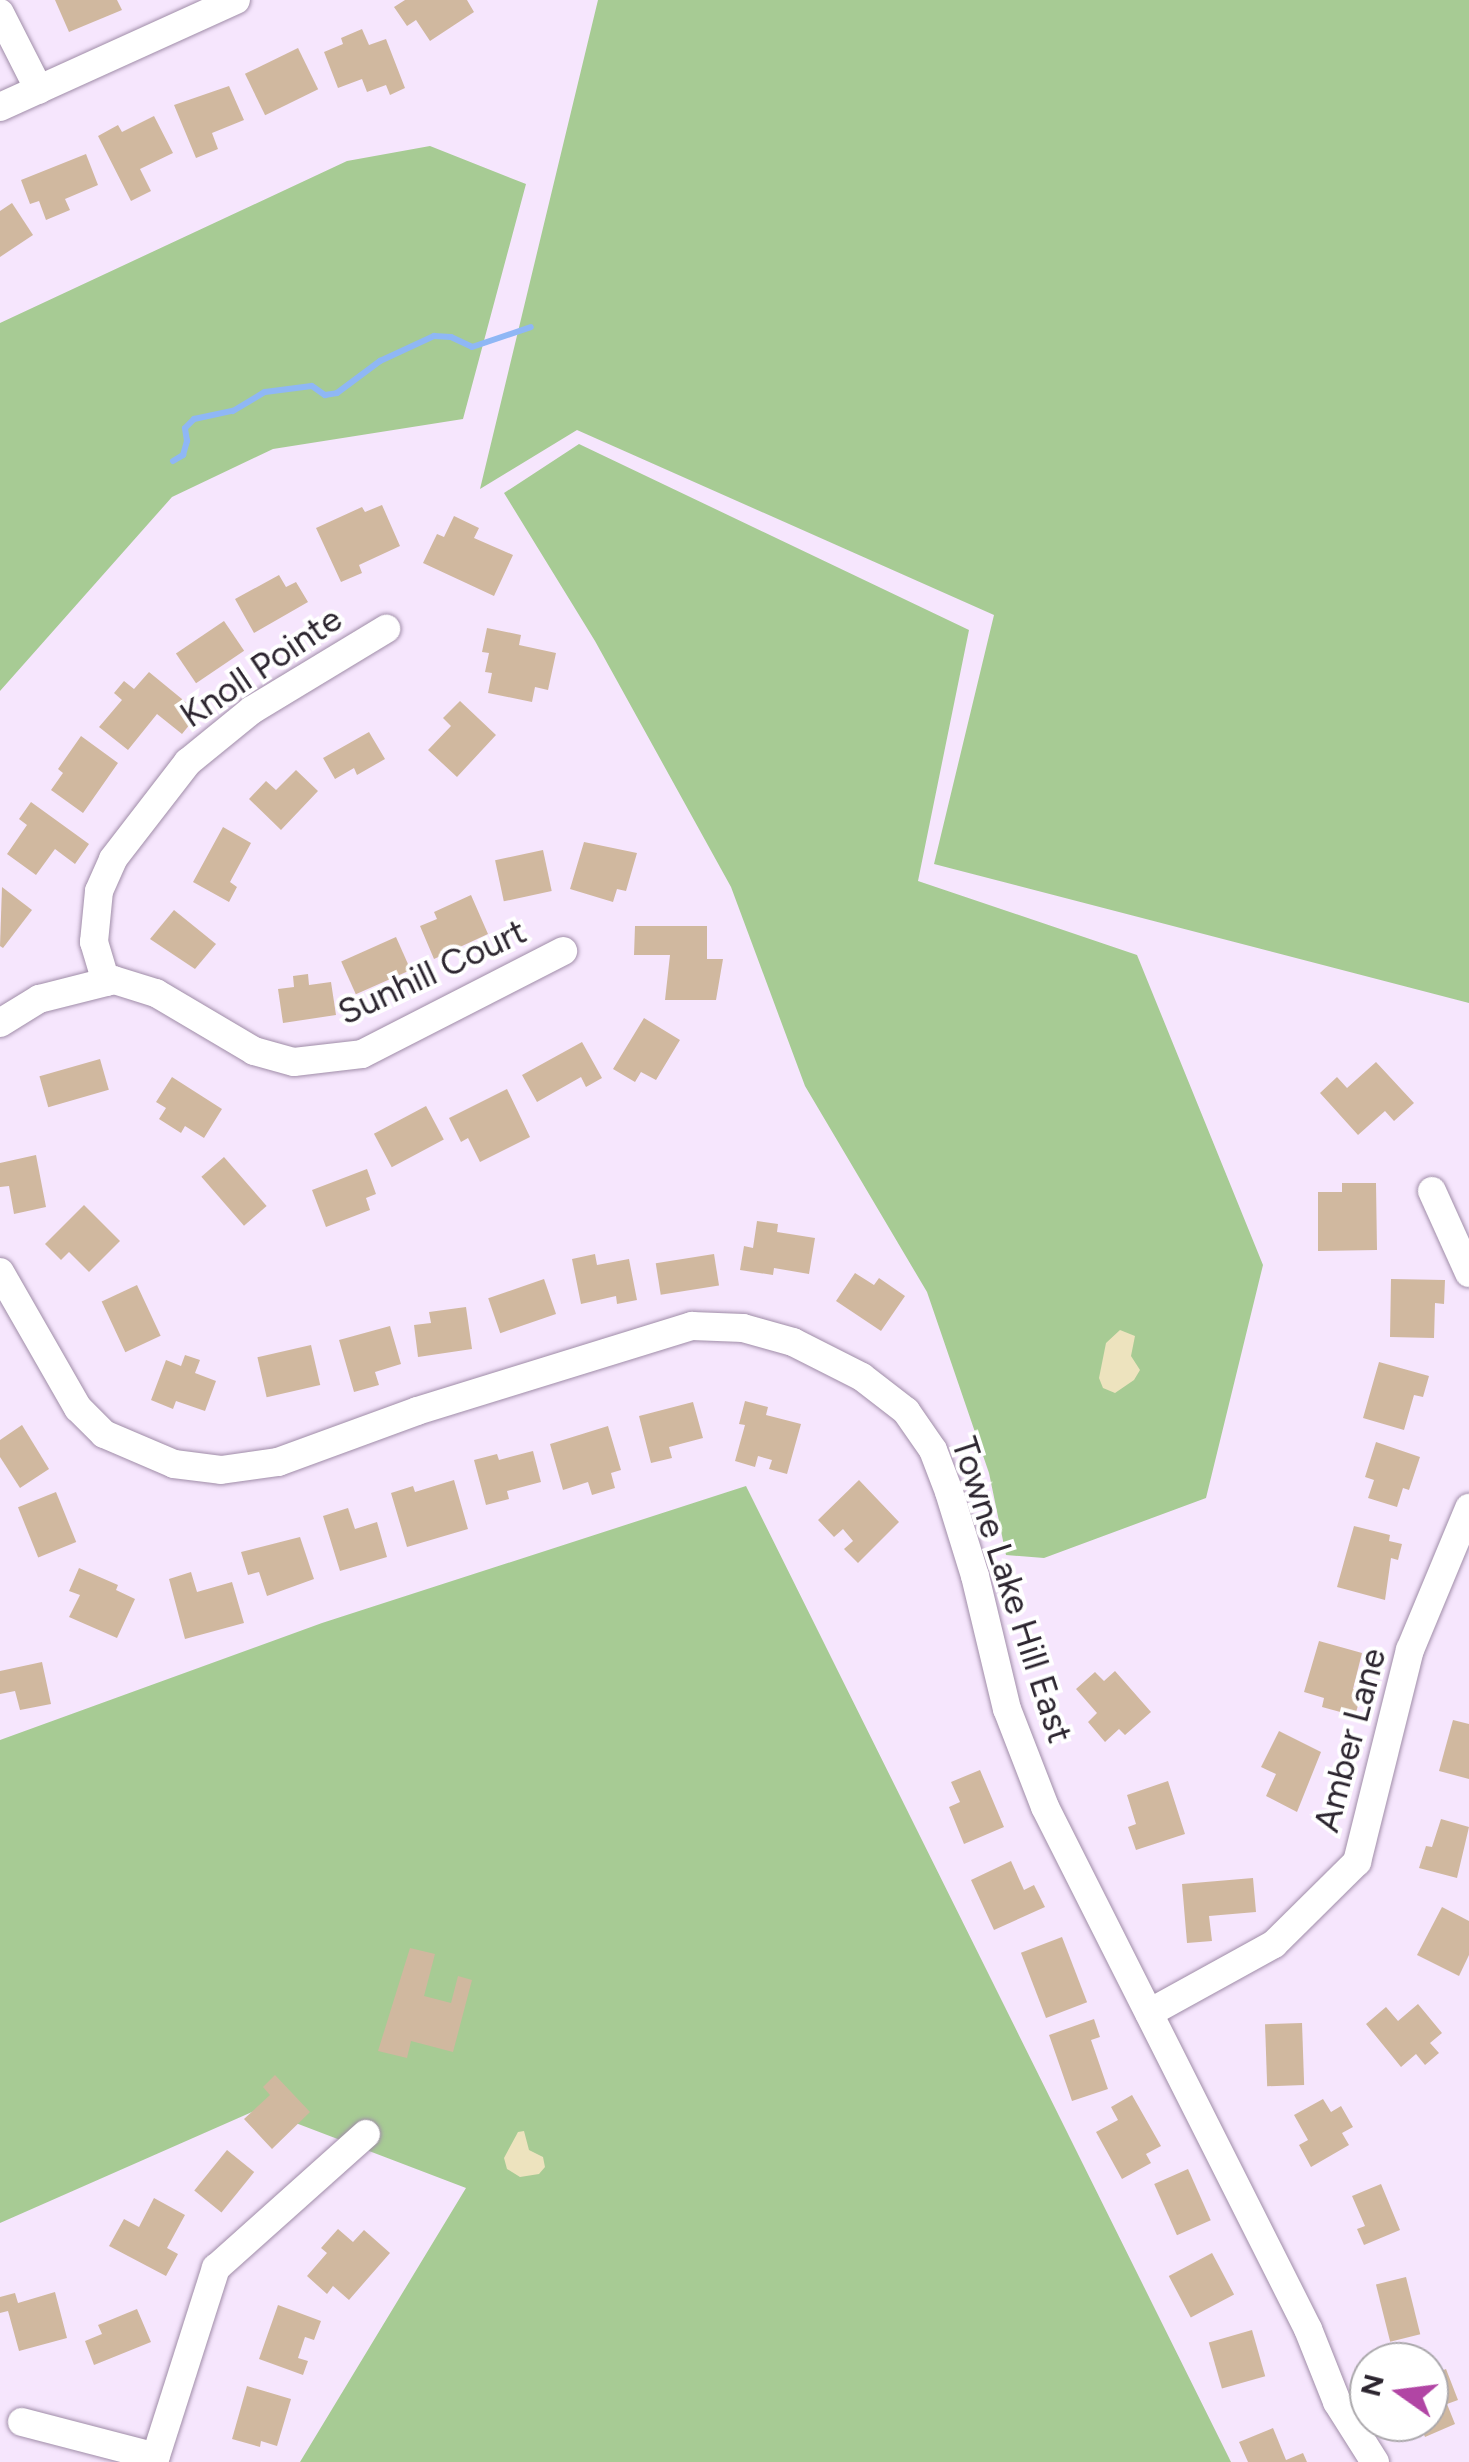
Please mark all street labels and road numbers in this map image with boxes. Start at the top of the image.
street label: Knoll Pointe [172,598,350,736]
street label: Sunhill Court [331,910,533,1034]
street label: Towne Lake Hill East [943,1432,1081,1748]
street label: Amber Lane [1305,1644,1395,1836]

